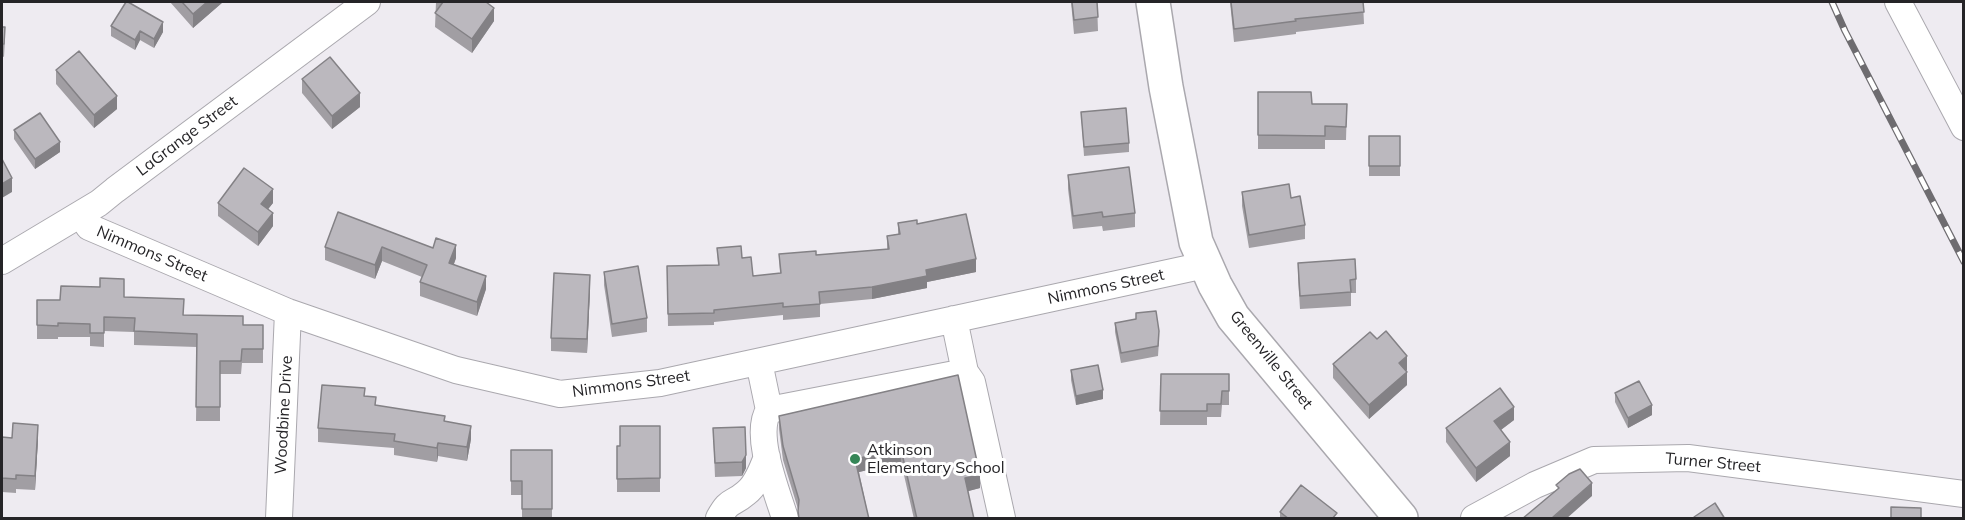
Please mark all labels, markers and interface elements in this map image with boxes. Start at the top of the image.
street label: LaGrange Street [133,92,241,180]
street label: Nimmons Street [94,222,210,286]
street label: Nimmons Street [1046,265,1166,309]
street label: Greenville Street [1225,307,1317,413]
street label: Woodbine Drive [271,355,297,475]
street label: Nimmons Street [571,366,691,402]
place label: Atkinson Elementary School [867,440,1005,478]
street label: Turner Street [1664,449,1762,477]
marker: Atkinson Elementary School [848,452,862,466]

